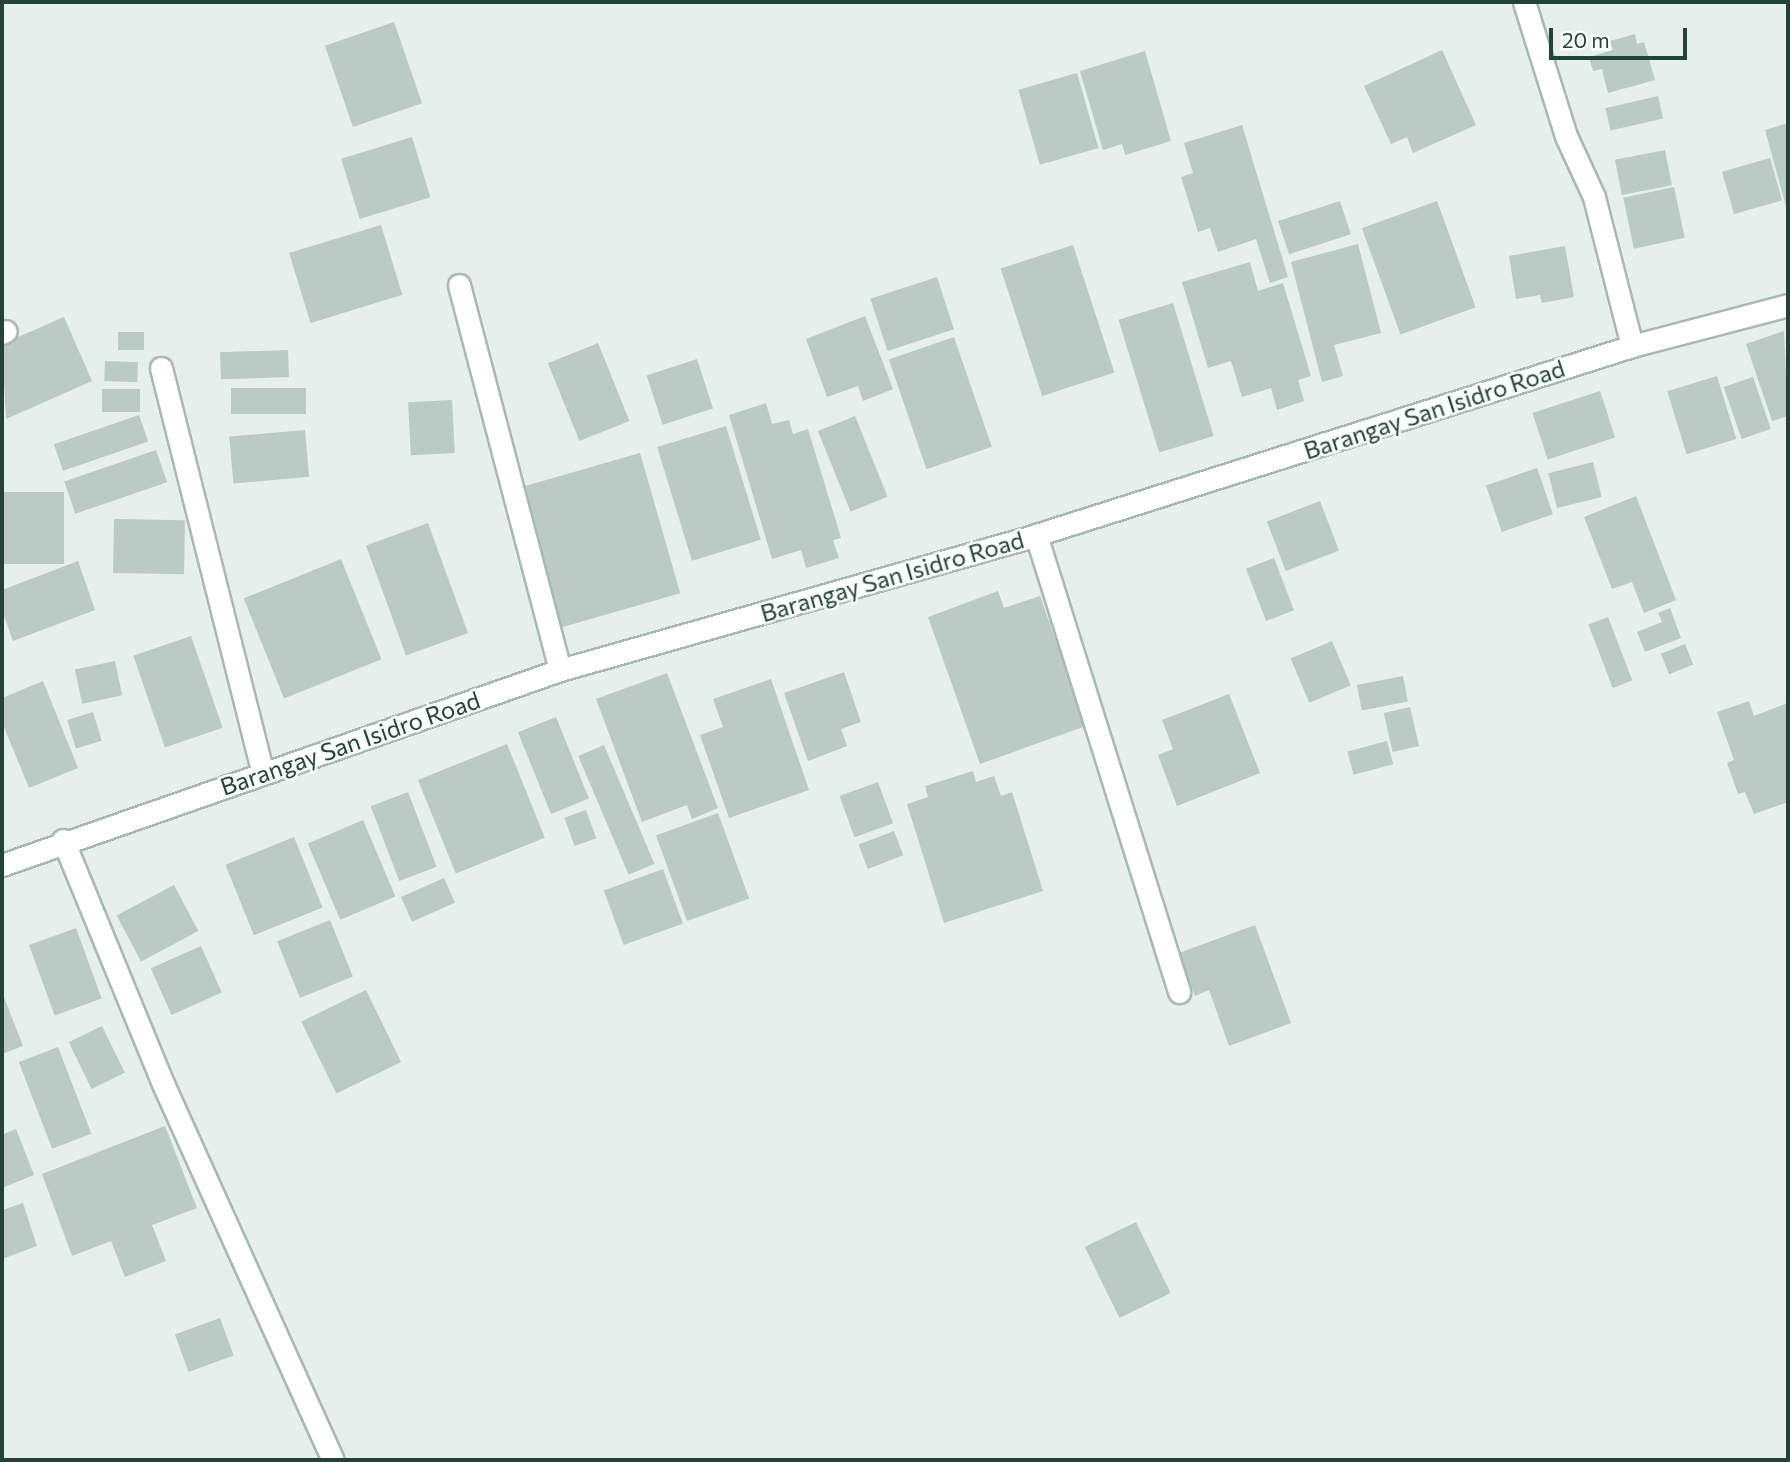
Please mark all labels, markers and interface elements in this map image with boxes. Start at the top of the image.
scale bar [1552,14,1690,58]
text: 20 m [1562,27,1610,52]
street label: Barangay San Isidro Road [1300,353,1568,465]
street label: Barangay San Isidro Road [757,525,1027,627]
street label: Barangay San Isidro Road [216,685,484,801]

